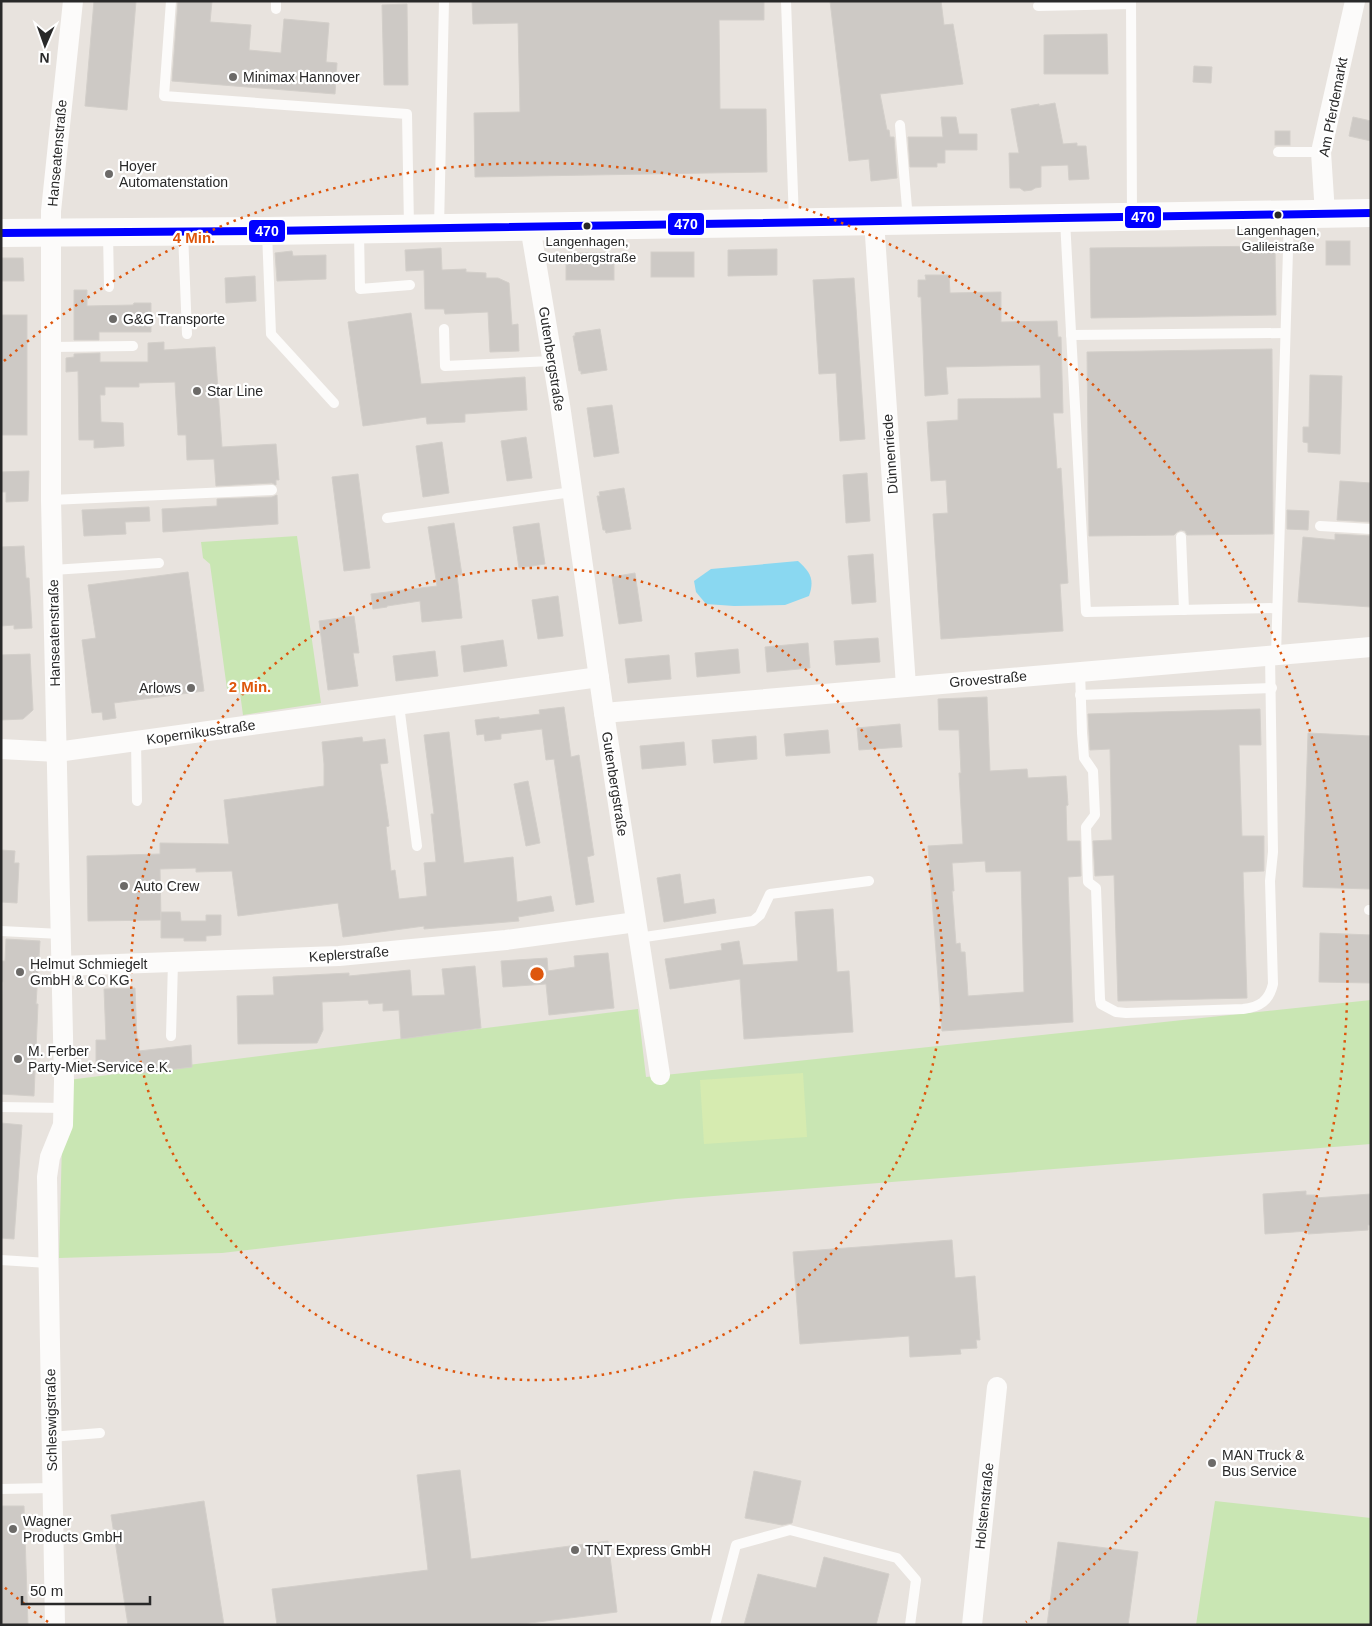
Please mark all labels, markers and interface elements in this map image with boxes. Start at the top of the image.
north arrow [20,20,70,70]
text: N [39,50,50,66]
street label: Am Pferdemarkt [1315,56,1351,158]
place label: Minimax Hannover [243,69,360,85]
marker: Minimax Hannover [227,71,239,83]
street label: Hanseatenstraße [44,99,70,207]
place label: Hoyer Automatenstation [119,158,228,190]
marker: Hoyer Automatenstation [103,168,115,180]
line badge: 470 [1124,205,1162,229]
text: 470 [1131,209,1155,225]
marker: Langenhagen, Galileistraße [1273,210,1283,220]
line badge: 470 [667,212,705,236]
text: 470 [674,216,698,232]
line badge: 470 [248,219,286,243]
marker: Langenhagen, Gutenbergstraße [582,221,592,231]
text: 470 [255,223,279,239]
place label: Langenhagen, Galileistraße [1236,223,1320,254]
text: 4 Min. [173,229,215,246]
place label: Langenhagen, Gutenbergstraße [538,234,636,265]
street label: Gutenbergstraße [536,305,568,413]
place label: G&G Transporte [123,311,225,327]
marker: G&G Transporte [107,313,119,325]
place label: Star Line [207,383,263,399]
marker: Star Line [191,385,203,397]
street label: Dünnenriede [879,413,901,495]
street label: Hanseatenstraße [45,579,63,687]
street label: Grovestraße [949,668,1028,690]
text: 2 Min. [229,678,271,695]
place label: Arlows [139,680,181,696]
marker: Arlows [185,682,197,694]
street label: Kopernikusstraße [146,716,257,748]
street label: Gutenbergstraße [599,730,631,838]
place label: Auto Crew [134,878,200,894]
marker: Auto Crew [118,880,130,892]
street label: Keplerstraße [308,943,390,965]
place label: Helmut Schmiegelt GmbH & Co KG [30,956,148,988]
centre of rings [528,965,546,983]
marker: Helmut Schmiegelt GmbH & Co KG [14,966,26,978]
place label: M. Ferber Party-Miet-Service e.K. [28,1043,172,1075]
marker: M. Ferber Party-Miet-Service e.K. [12,1053,24,1065]
street label: Schleswigstraße [42,1368,60,1471]
place label: MAN Truck & Bus Service [1222,1447,1305,1479]
marker: MAN Truck & Bus Service [1206,1457,1218,1469]
street label: Holstenstraße [971,1462,997,1550]
place label: Wagner Products GmbH [23,1513,123,1545]
marker: Wagner Products GmbH [7,1523,19,1535]
place label: TNT Express GmbH [585,1542,711,1558]
marker: TNT Express GmbH [569,1544,581,1556]
scale bar [22,1574,150,1606]
text: 50 m [30,1582,63,1599]

